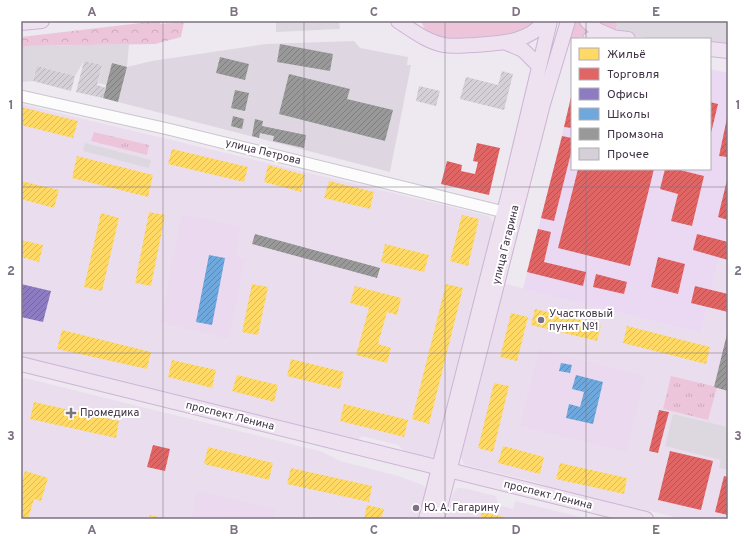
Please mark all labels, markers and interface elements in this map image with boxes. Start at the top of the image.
text: A [87,5,97,21]
text: B [230,5,239,21]
text: C [370,5,378,21]
text: D [511,5,521,21]
text: E [652,5,660,21]
legend [571,38,711,170]
text: Жильё [607,47,646,63]
text: Торговля [607,67,659,83]
text: Офисы [607,87,648,103]
text: 1 [8,98,14,114]
text: 1 [735,98,741,114]
text: Школы [607,107,650,123]
text: Промзона [607,127,664,143]
street label: улица Петрова [224,136,302,168]
text: Прочее [607,147,649,163]
street label: улица Гагарина [489,204,523,286]
text: 2 [7,264,15,280]
text: 2 [734,264,742,280]
place label: Участковый пункт №1 [549,307,613,334]
marker: Участковый пункт №1 [536,315,546,325]
street label: проспект Ленина [184,398,276,434]
place label: Промедика [80,406,140,420]
marker: Промедика [65,407,77,419]
text: 3 [7,429,15,445]
text: 3 [734,429,742,445]
street label: проспект Ленина [502,477,594,513]
place label: Ю. А. Гагарину [424,501,500,515]
marker: Ю. А. Гагарину [411,503,421,513]
text: A [87,523,97,539]
text: B [230,523,239,539]
text: C [370,523,378,539]
text: D [511,523,521,539]
text: E [652,523,660,539]

